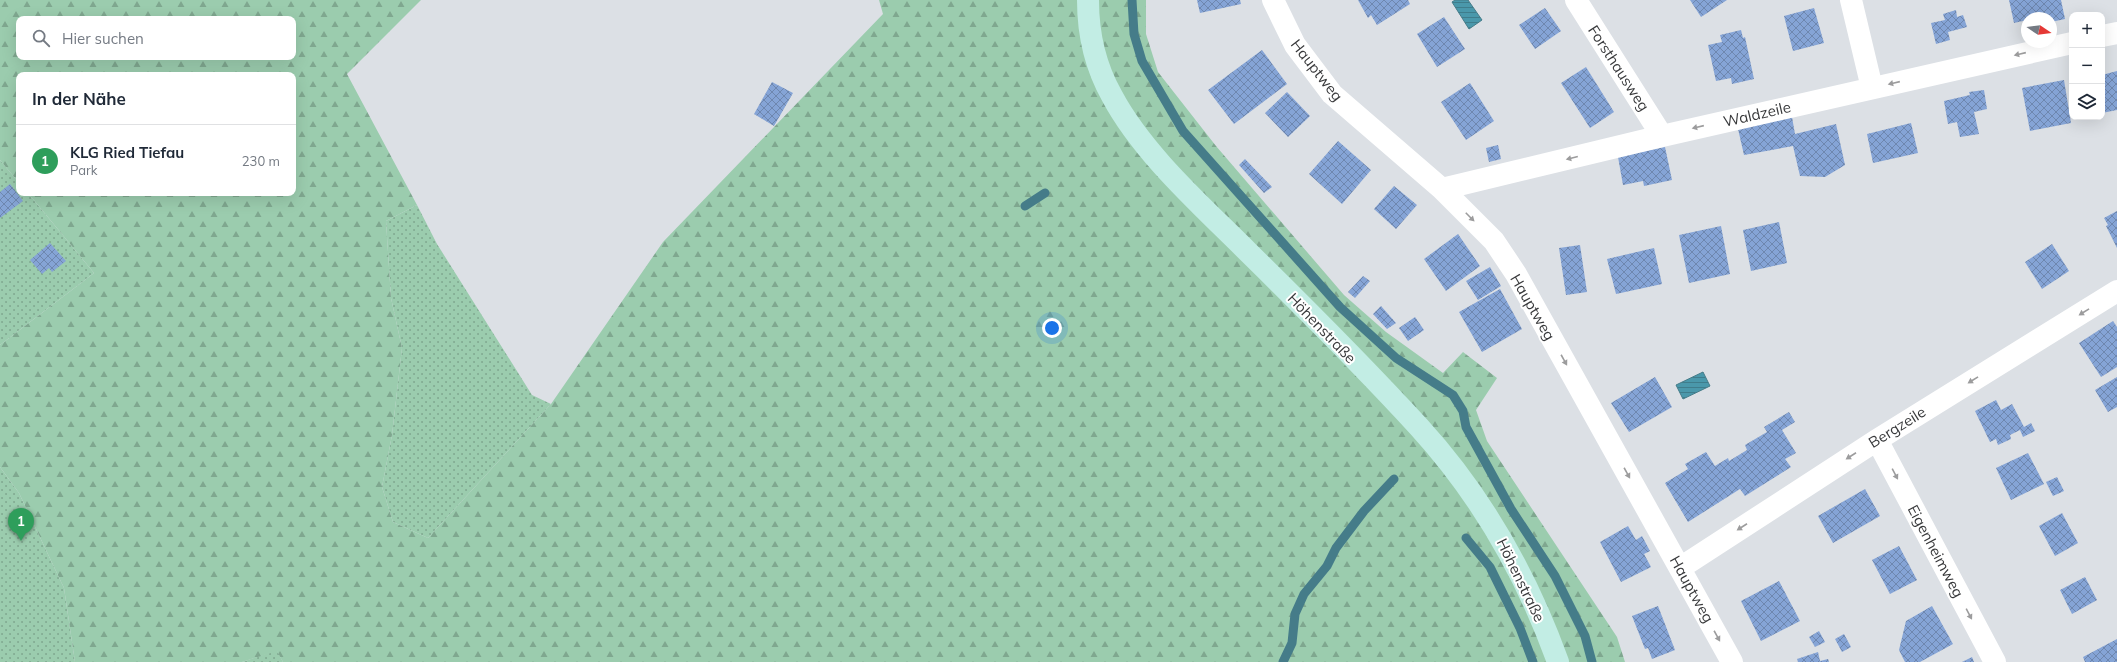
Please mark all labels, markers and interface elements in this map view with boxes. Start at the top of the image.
north arrow [2021,12,2057,48]
map controls [2069,12,2105,120]
button: + [2069,12,2105,48]
search box [16,16,296,60]
street label: Forsthausweg [1584,21,1654,115]
icon: search [30,27,52,49]
text: Hier suchen [62,29,144,48]
street label: Hauptweg [1287,35,1347,105]
button: − [2069,48,2105,84]
one-way arrow [2014,52,2026,58]
one-way arrow [1887,81,1900,87]
button: layers [2069,84,2105,120]
text: In der Nähe [32,88,126,109]
street label: Waldzeile [1721,97,1793,131]
one-way arrow [1692,125,1705,131]
text: KLG Ried Tiefau [70,143,184,162]
text: 1 [41,153,49,169]
text: 230 m [242,153,280,169]
one-way arrow [1566,155,1578,161]
text: Park [70,162,97,178]
one-way arrow [1465,212,1475,222]
street label: Hauptweg [1506,270,1560,344]
street label: Höhenstraße [1284,289,1360,367]
one-way arrow [2079,308,2089,316]
your location [1042,318,1062,338]
one-way arrow [1560,354,1567,366]
one-way arrow [1968,376,1978,384]
street label: Bergzeile [1865,402,1929,452]
one-way arrow [1845,453,1857,460]
one-way arrow [1624,467,1630,479]
one-way arrow [1892,468,1898,480]
street label: Eigenheimweg [1904,501,1968,601]
pin: 1 [8,508,34,541]
one-way arrow [1737,523,1747,531]
street label: Höhenstraße [1493,535,1549,625]
street label: Hauptweg [1666,552,1718,626]
one-way arrow [1966,608,1972,619]
one-way arrow [1714,630,1721,642]

